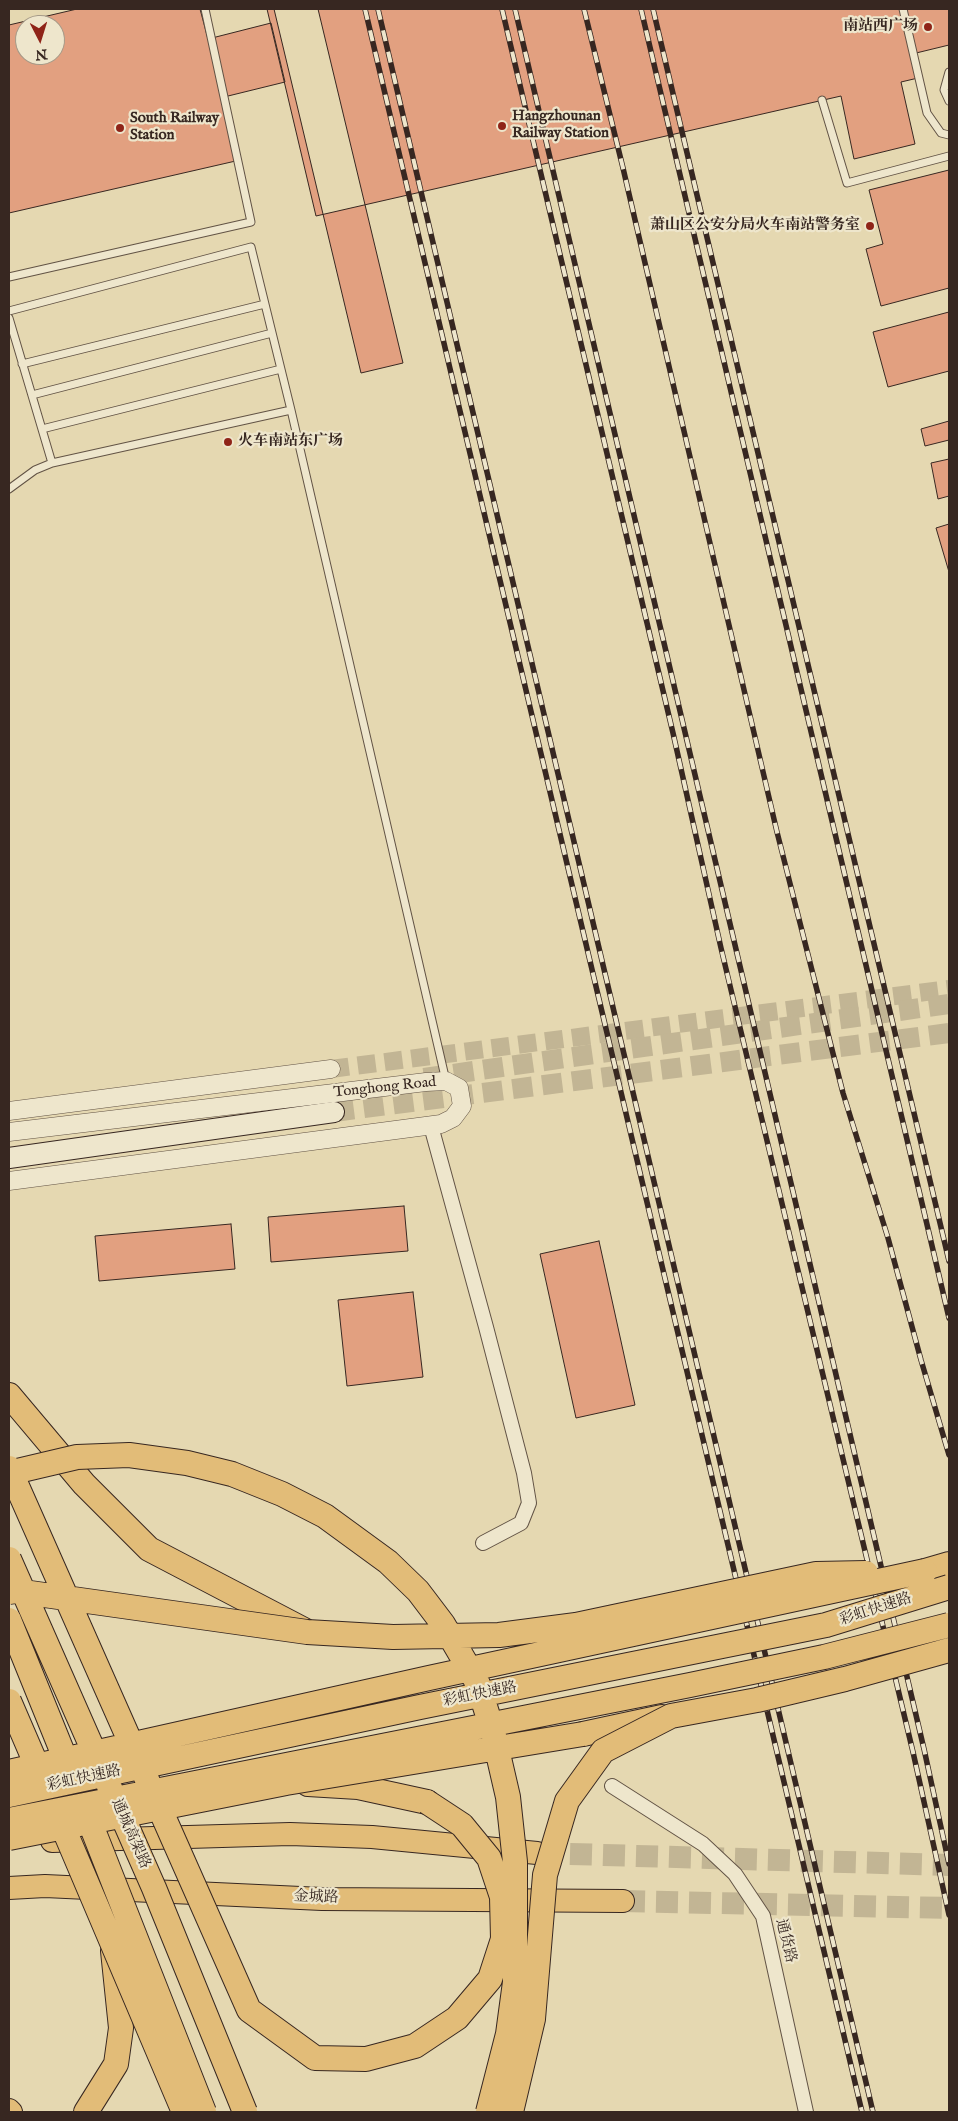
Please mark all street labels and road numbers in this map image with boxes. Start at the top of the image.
street label: Tonghong Road [333,1074,437,1102]
street label: 彩虹快速路 [838,1590,914,1630]
street label: 彩虹快速路 [441,1679,519,1711]
street label: 彩虹快速路 [45,1762,123,1796]
street label: 通城高架路 [107,1796,153,1872]
street label: 金城路 [293,1888,339,1908]
street label: 通货路 [771,1917,799,1965]

